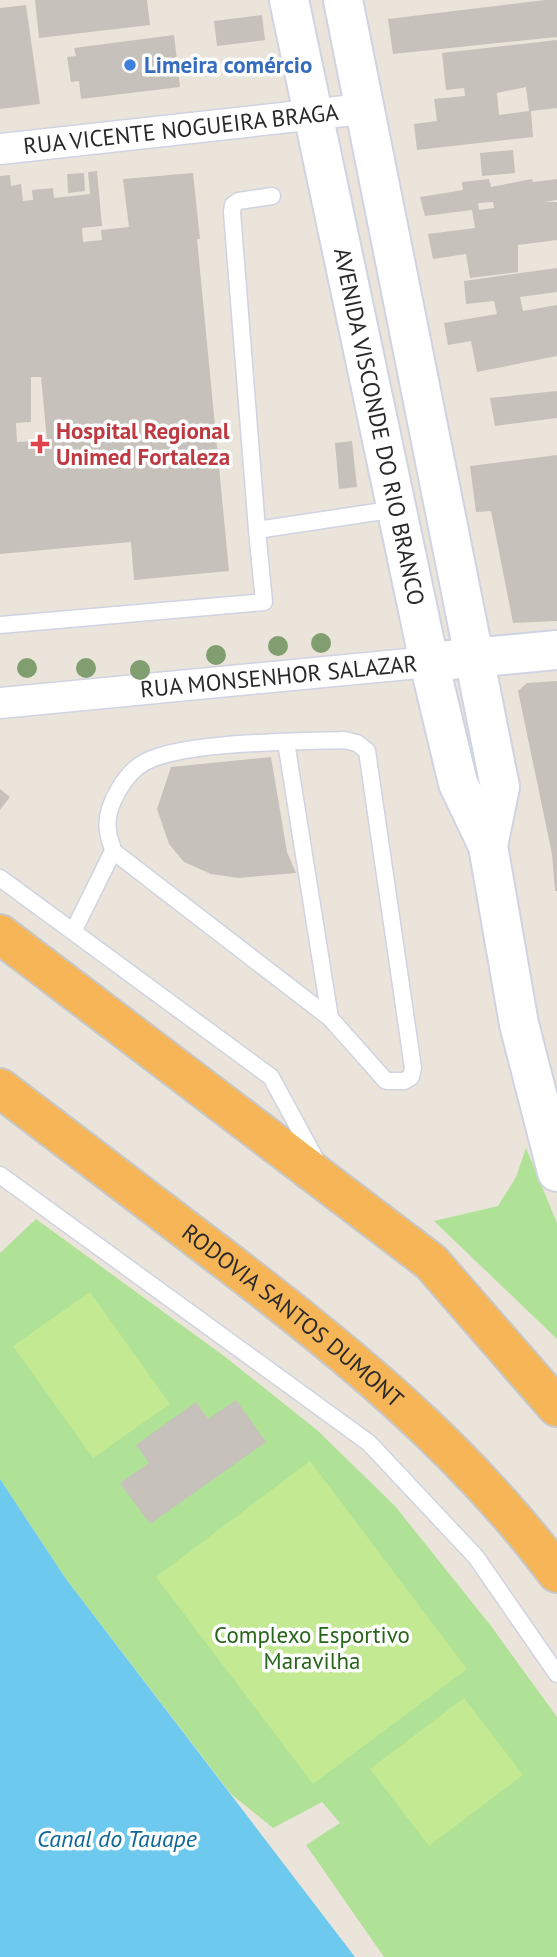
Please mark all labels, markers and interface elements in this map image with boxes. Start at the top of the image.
place label: Limeira comércio [144,50,312,79]
marker: Limeira comércio [122,57,138,73]
street label: RUA VICENTE NOGUEIRA BRAGA [22,97,340,160]
street label: AVENIDA VISCONDE DO RIO BRANCO [328,245,432,608]
place label: Hospital Regional Unimed Fortaleza [56,416,230,471]
marker: Hospital Regional Unimed Fortaleza [30,434,50,454]
street label: RUA MONSENHOR SALAZAR [139,648,418,704]
street label: RODOVIA SANTOS DUMONT [177,1217,410,1413]
park label: Complexo Esportivo Maravilha [214,1620,410,1675]
water label: Canal do Tauape [37,1823,197,1854]

